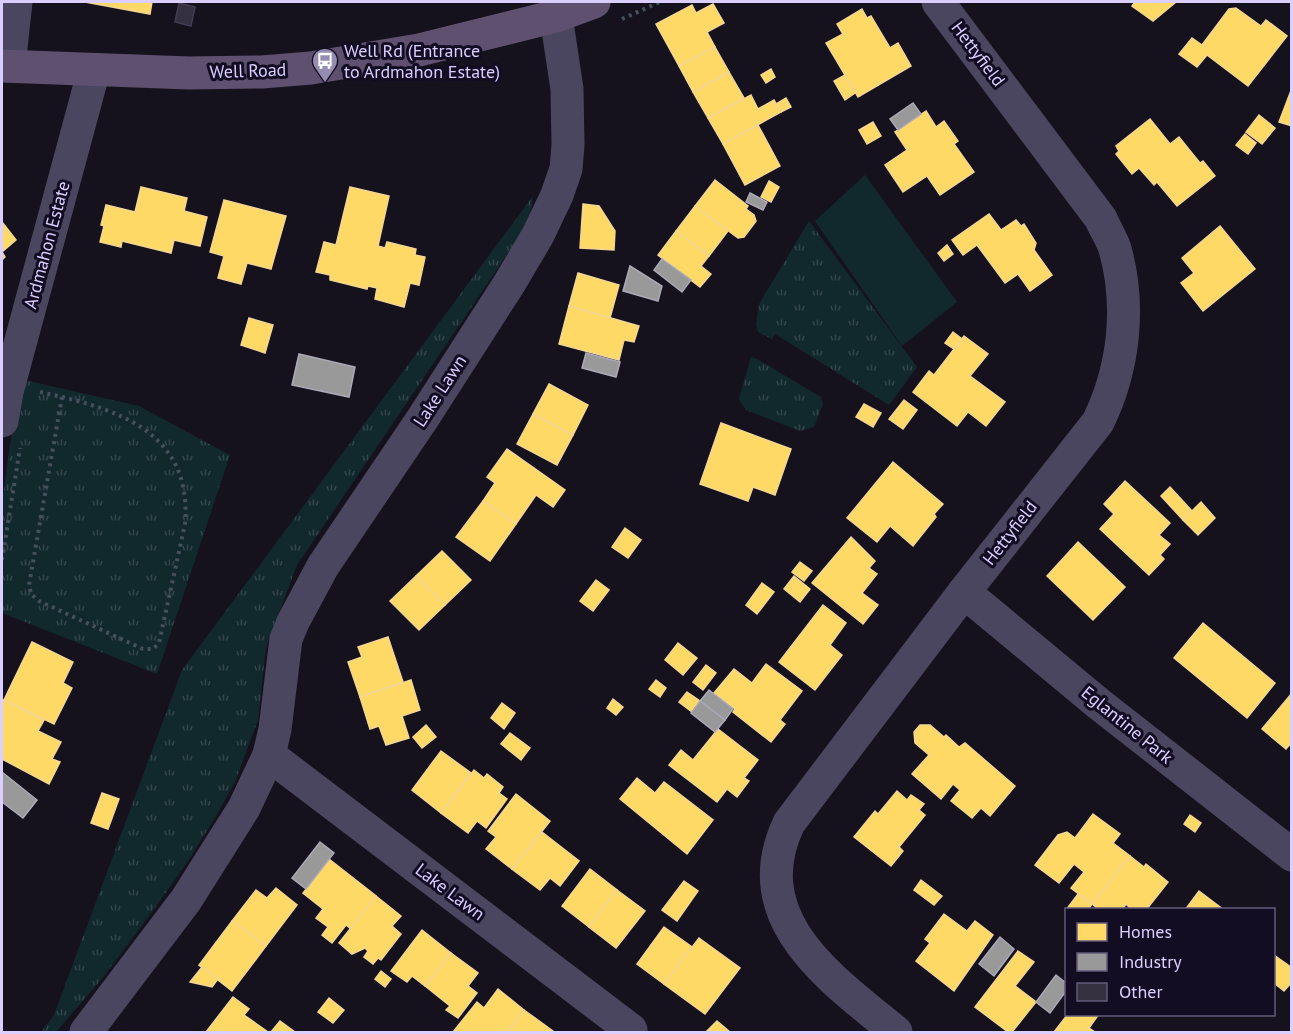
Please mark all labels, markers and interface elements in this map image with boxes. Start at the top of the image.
street label: Hettyfield [946,17,1010,91]
place label: Well Rd (Entrance to Ardmahon Estate) [344,39,500,83]
bus stop icon: Well Rd (Entrance to Ardmahon Estate) [310,46,340,84]
street label: Well Road [209,58,287,83]
street label: Ardmahon Estate [18,178,75,311]
street label: Lake Lawn [408,350,471,431]
street label: Hettyfield [977,496,1042,570]
street label: Eglantine Park [1077,681,1178,769]
street label: Lake Lawn [411,858,490,925]
legend [1065,908,1275,1016]
text: Homes [1119,920,1172,943]
text: Industry [1119,950,1182,973]
text: Other [1119,980,1163,1003]

